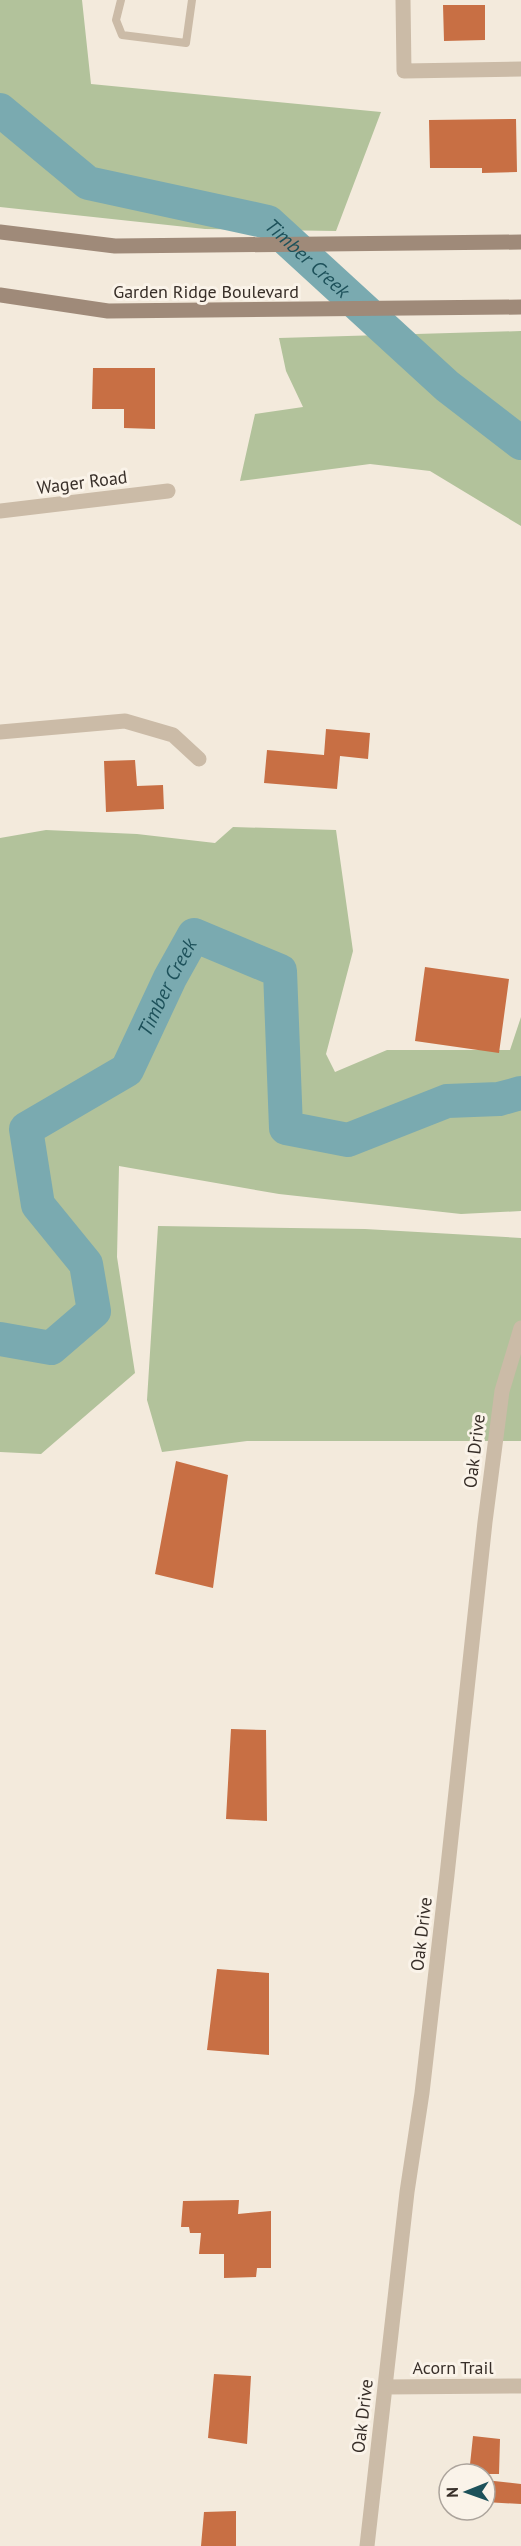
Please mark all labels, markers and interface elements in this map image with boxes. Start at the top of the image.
water label: Timber Creek [259,213,356,304]
street label: Garden Ridge Boulevard [113,280,299,303]
street label: Wager Road [35,465,129,499]
water label: Timber Creek [132,933,203,1040]
street label: Oak Drive [458,1413,490,1489]
street label: Oak Drive [405,1896,437,1972]
street label: Acorn Trail [412,2356,494,2379]
street label: Oak Drive [346,2378,378,2454]
north arrow [437,2462,497,2522]
text: N [442,2487,462,2498]

